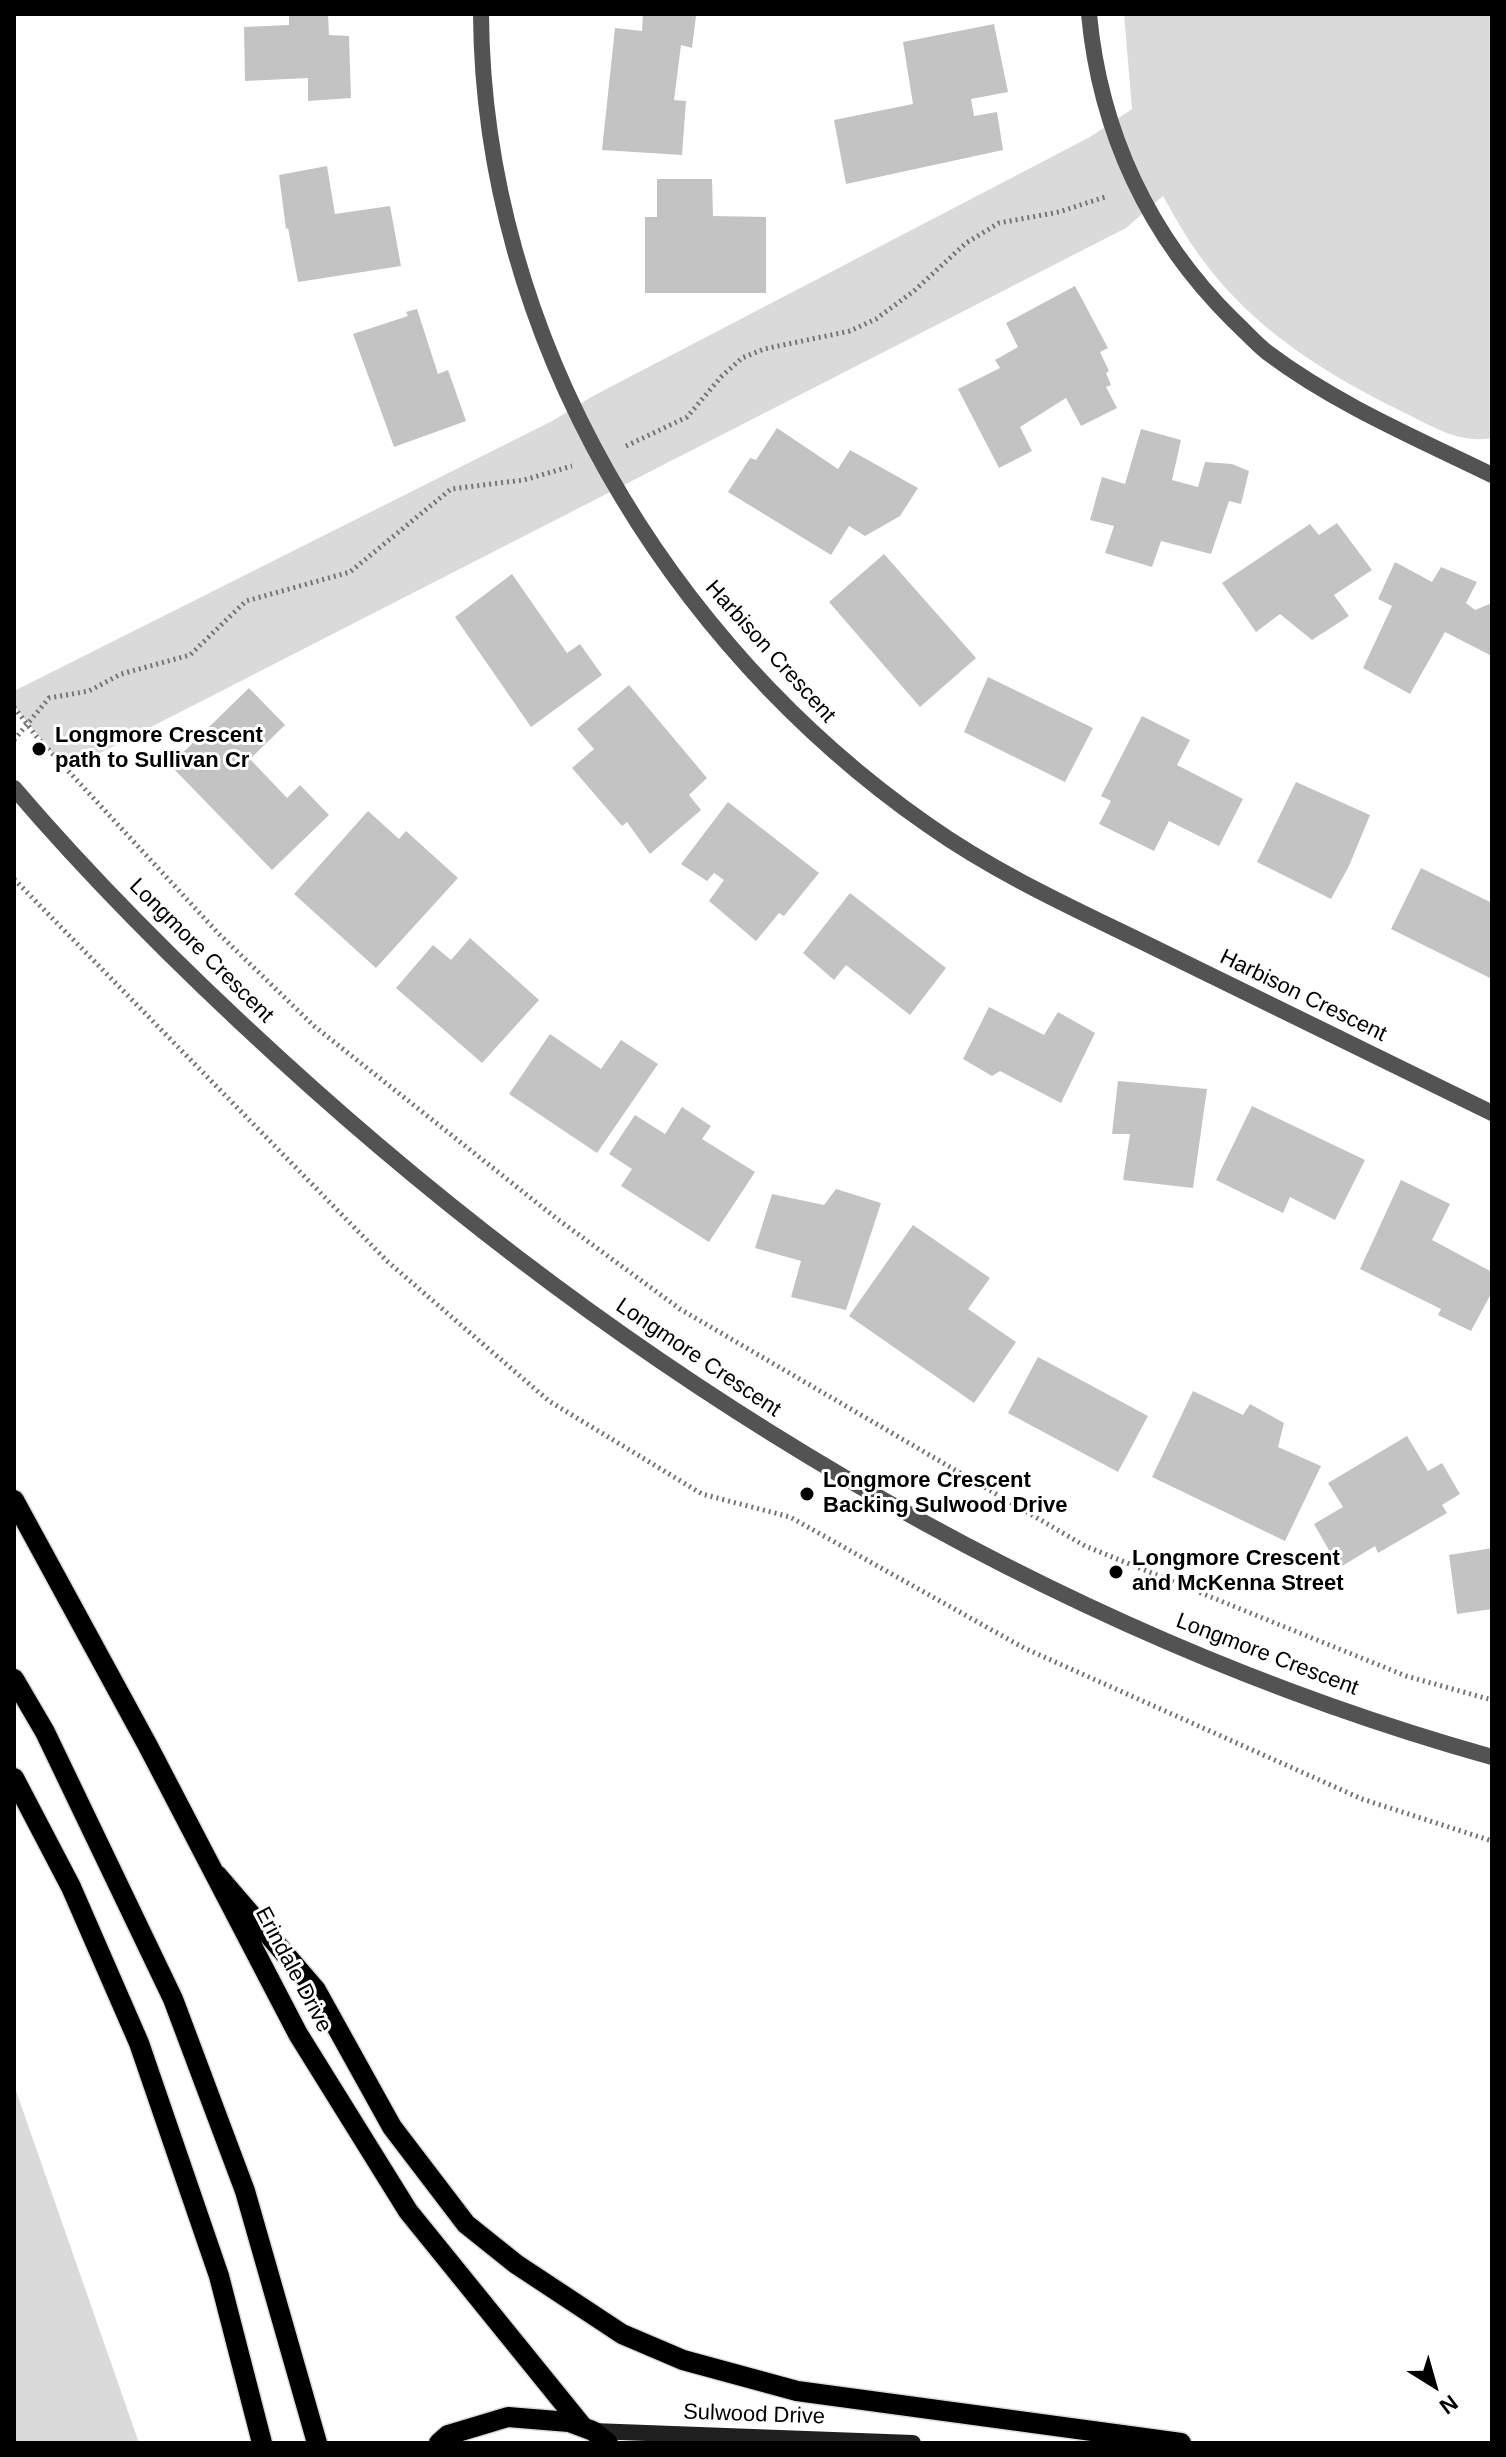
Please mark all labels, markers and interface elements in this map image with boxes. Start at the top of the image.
street label: Harbison Crescent [699,575,841,729]
place label: Longmore Crescent path to Sullivan Cr [55,723,263,774]
marker: Longmore Crescent path to Sullivan Cr [30,740,48,758]
street label: Longmore Crescent [123,873,279,1029]
street label: Harbison Crescent [1215,944,1391,1048]
street label: Longmore Crescent [611,1293,785,1423]
place label: Longmore Crescent Backing Sulwood Drive [823,1468,1067,1520]
marker: Longmore Crescent Backing Sulwood Drive [798,1485,816,1503]
place label: Longmore Crescent and McKenna Street [1132,1546,1343,1598]
marker: Longmore Crescent and McKenna Street [1107,1563,1125,1581]
street label: Longmore Crescent [1172,1608,1362,1702]
street label: Erindale Drive [249,1903,337,2037]
north arrow [1394,2345,1474,2425]
text: N [1435,2390,1463,2419]
street label: Sulwood Drive [683,2399,825,2431]

